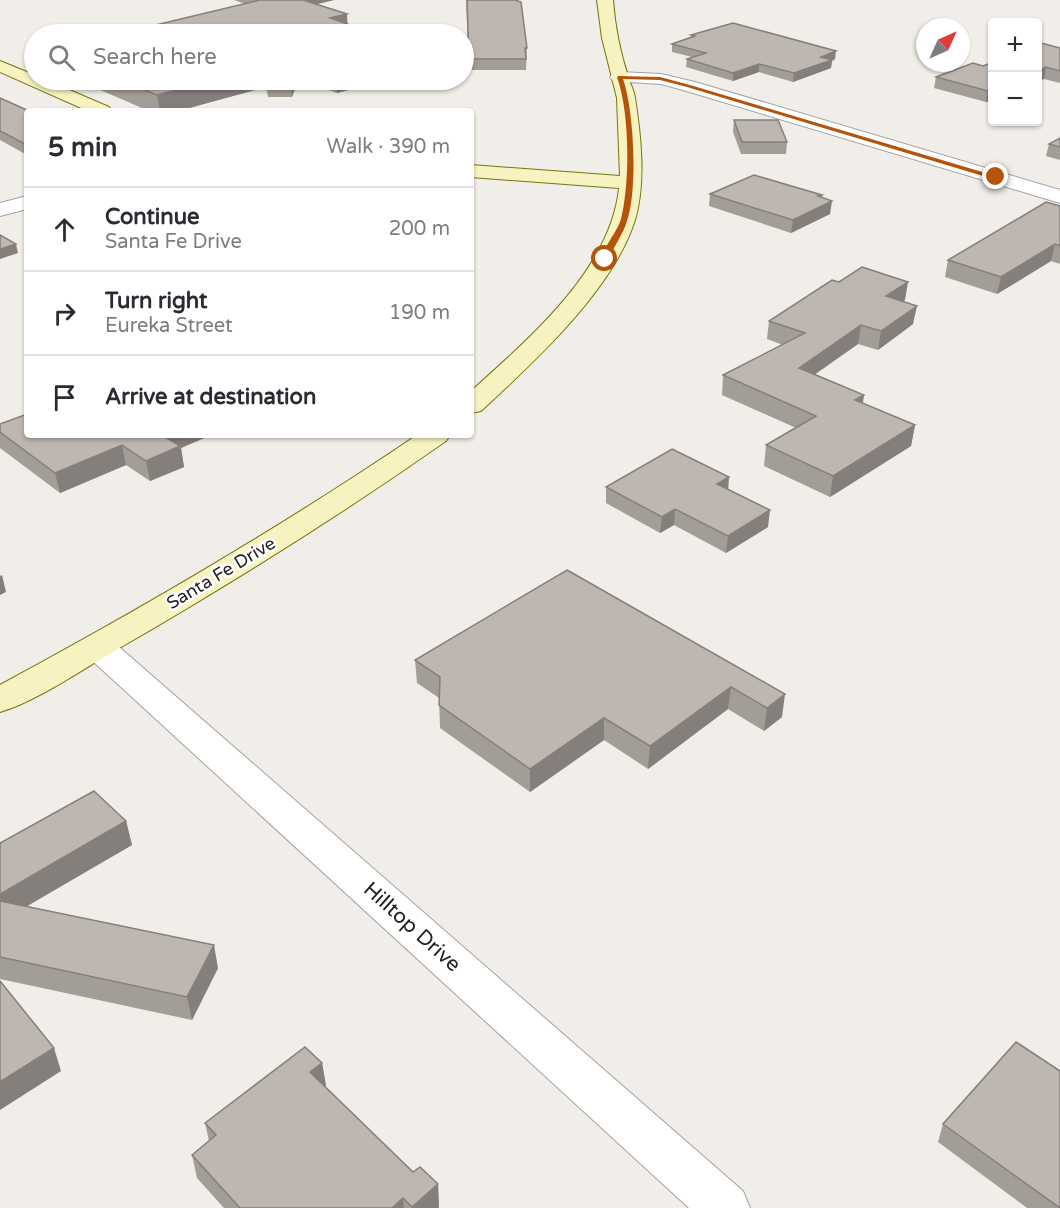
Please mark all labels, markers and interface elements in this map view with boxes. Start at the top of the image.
north arrow [916,18,970,72]
map controls [988,18,1042,126]
button: + [988,18,1042,72]
search box [24,24,474,90]
icon: search [45,41,78,74]
text: Search here [93,44,217,70]
button: − [988,72,1042,126]
text: 5 min [48,132,117,163]
text: Walk · 390 m [327,135,450,159]
route end [982,163,1008,189]
text: Continue [105,204,200,230]
icon: ahead [48,213,81,246]
text: 200 m [389,217,450,241]
text: Santa Fe Drive [105,230,242,254]
route start [591,245,617,271]
text: Turn right [105,288,207,314]
icon: right [48,297,81,330]
text: 190 m [389,301,450,325]
text: Eureka Street [105,314,233,338]
icon: arrive [48,381,81,414]
text: Arrive at destination [105,384,316,410]
street label: Santa Fe Drive [163,532,279,614]
street label: Hilltop Drive [358,877,466,977]

